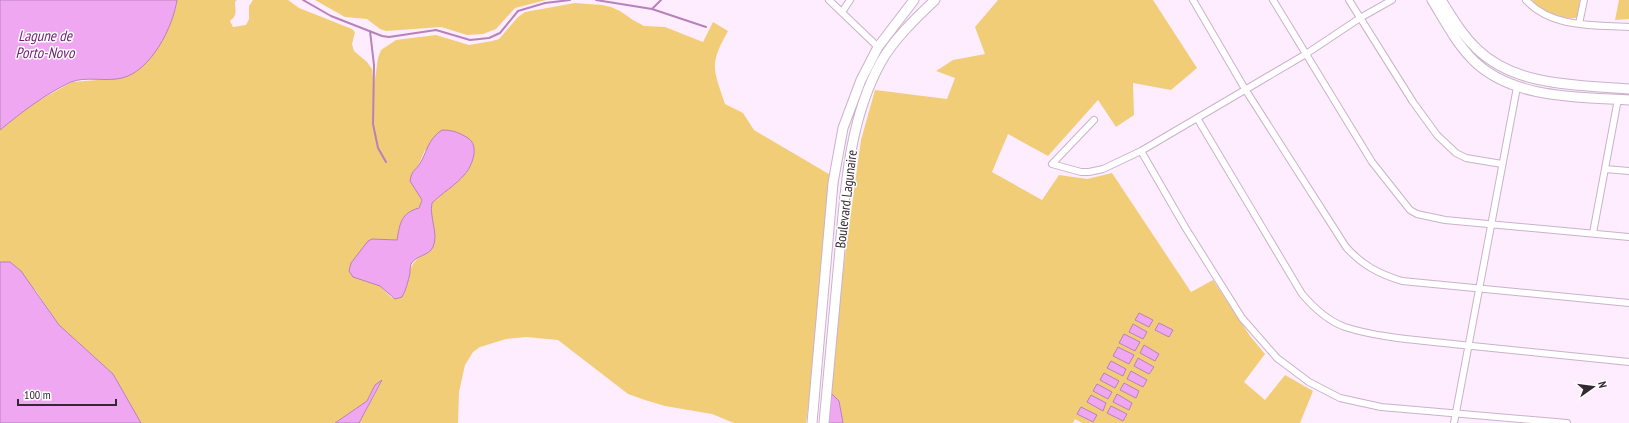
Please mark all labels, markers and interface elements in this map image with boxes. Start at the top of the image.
water label: Lagune de Porto-Novo [16,26,76,62]
street label: Boulevard Lagunaire [831,148,861,249]
north arrow [1573,367,1613,407]
text: N [1595,380,1610,389]
scale bar [18,381,116,407]
text: 100 m [24,387,51,402]

